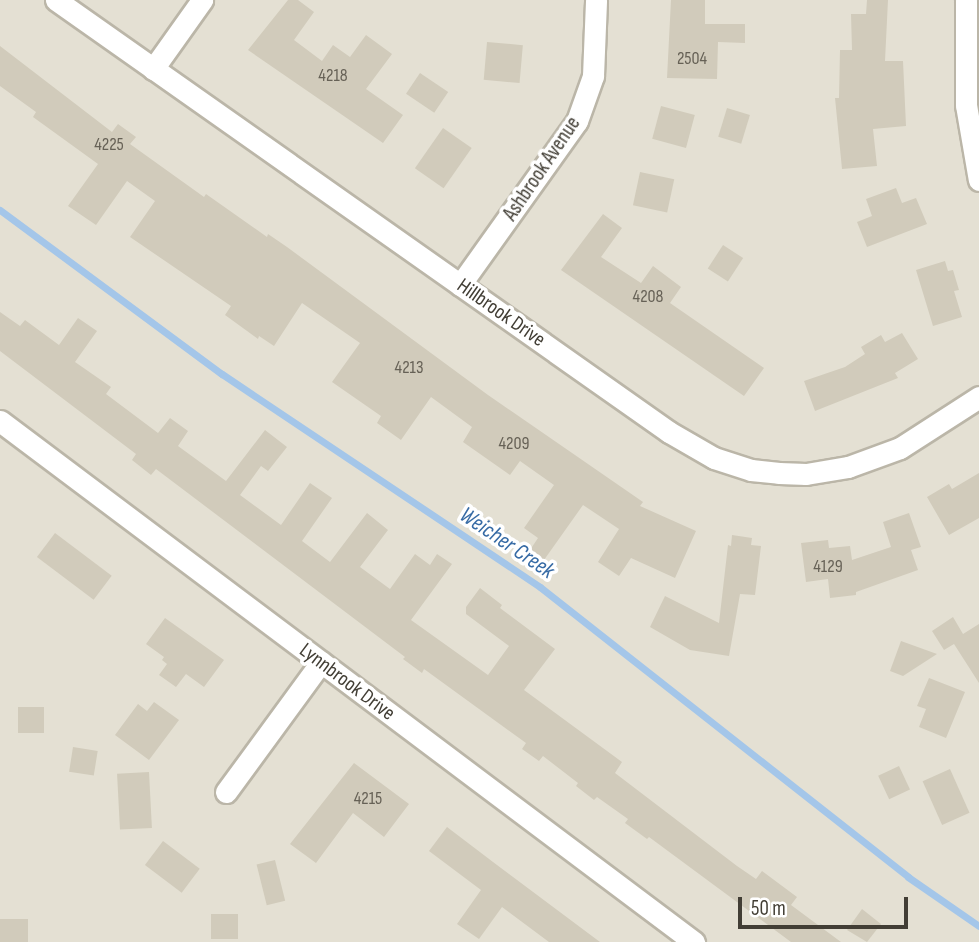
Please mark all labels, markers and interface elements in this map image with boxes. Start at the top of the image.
house number: 2504 [677,48,707,70]
house number: 4218 [318,65,348,87]
street label: Ashbrook Avenue [498,112,586,226]
house number: 4225 [94,134,124,156]
street label: Hillbrook Drive [452,273,550,353]
house number: 4208 [633,286,663,308]
house number: 4213 [395,357,423,379]
house number: 4209 [498,433,530,455]
water label: Weicher Creek [454,501,560,585]
house number: 4129 [813,556,843,578]
street label: Lynnbrook Drive [294,638,400,726]
house number: 4215 [354,788,382,810]
scale bar [741,883,911,927]
text: 50 m [751,896,786,921]

